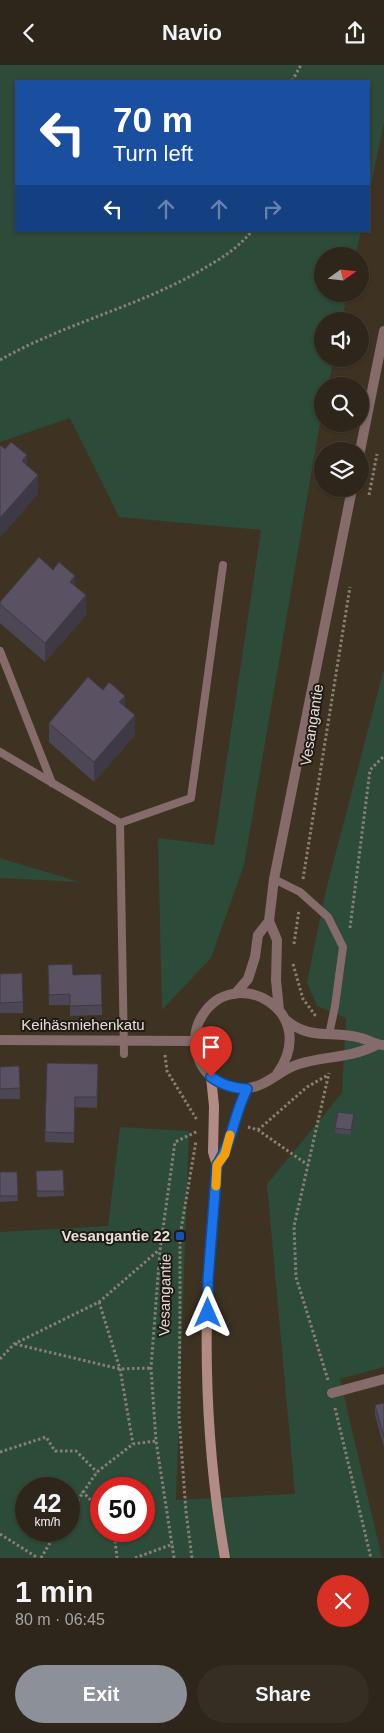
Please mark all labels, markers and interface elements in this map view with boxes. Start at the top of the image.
icon: back [15,19,43,47]
icon: share [341,19,369,47]
text: Navio [162,20,222,45]
icon: left [30,100,95,165]
text: 70 m [113,100,193,139]
text: Turn left [113,141,193,166]
icon: left [99,195,127,223]
icon: ahead [152,195,180,223]
icon: ahead [205,195,233,223]
icon: right [258,195,286,223]
north arrow [314,247,369,303]
map controls [314,247,369,497]
button: sound [314,312,369,367]
button: search [314,377,369,432]
button: layers [314,442,369,497]
street label: Vesangantie [297,683,326,767]
street label: Keihäsmiehenkatu [21,1016,145,1033]
pin [190,1026,232,1077]
icon: arrive [197,1033,225,1061]
place label: Vesangantie 22 [62,1227,170,1244]
marker: Vesangantie 22 [174,1230,186,1242]
street label: Vesangantie [155,1254,174,1336]
position arrow [181,1286,233,1338]
speed limit sign: 50 [90,1477,155,1542]
text: 42 [34,1489,61,1517]
text: km/h [34,1515,61,1529]
text: 1 min [15,1575,93,1608]
button: close [317,1575,369,1627]
text: 80 m · 06:45 [15,1611,105,1628]
button: Exit [15,1665,187,1723]
button: Share [197,1665,369,1723]

